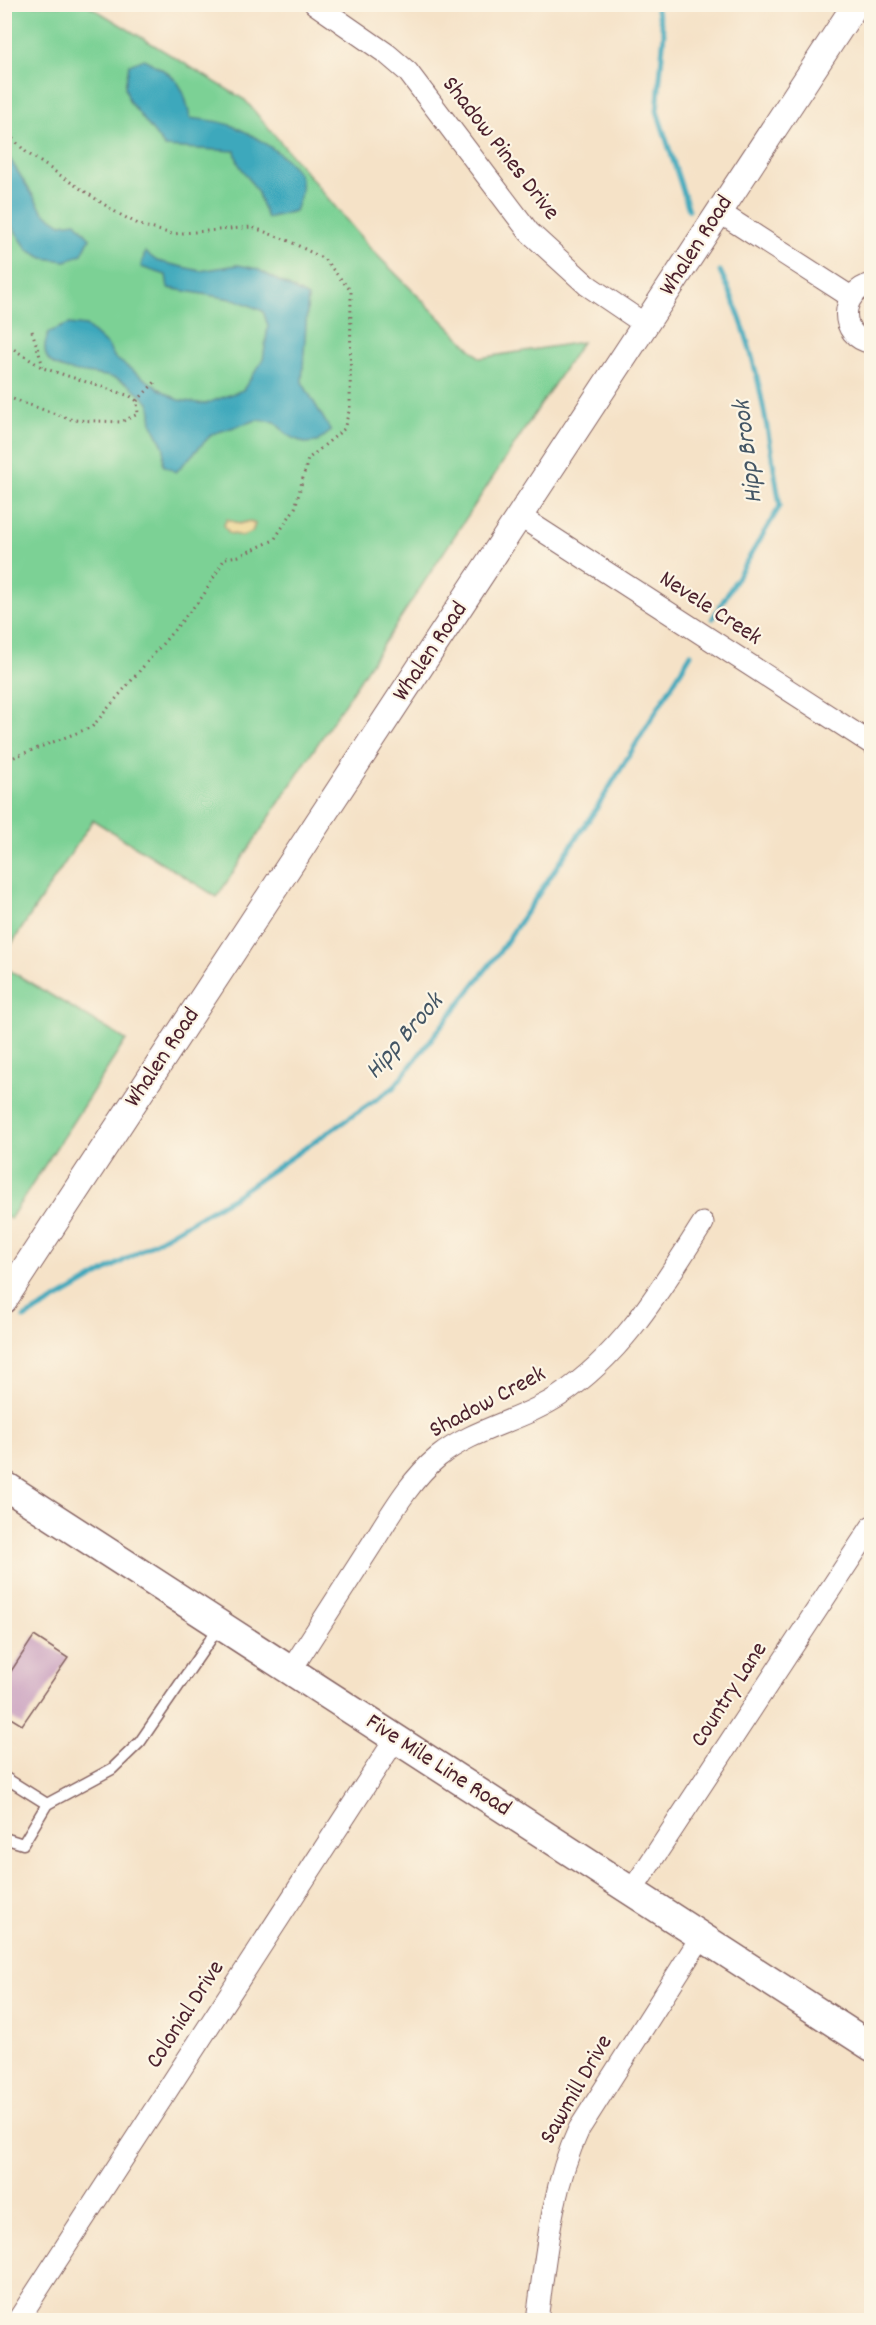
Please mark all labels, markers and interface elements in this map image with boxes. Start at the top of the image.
street label: Shadow Pines Drive [433,70,567,228]
street label: Whalen Road [652,189,742,303]
water label: Hipp Brook [724,396,774,506]
street label: Nevele Creek [652,563,768,655]
street label: Whalen Road [385,595,477,709]
water label: Hipp Brook [357,984,455,1088]
street label: Whalen Road [117,1001,209,1115]
street label: Shadow Creek [424,1358,552,1448]
street label: Country Lane [683,1636,777,1754]
street label: Five Mile Line Road [358,1706,518,1826]
street label: Colonial Drive [138,1954,234,2076]
street label: Sawmill Drive [532,2029,622,2151]

